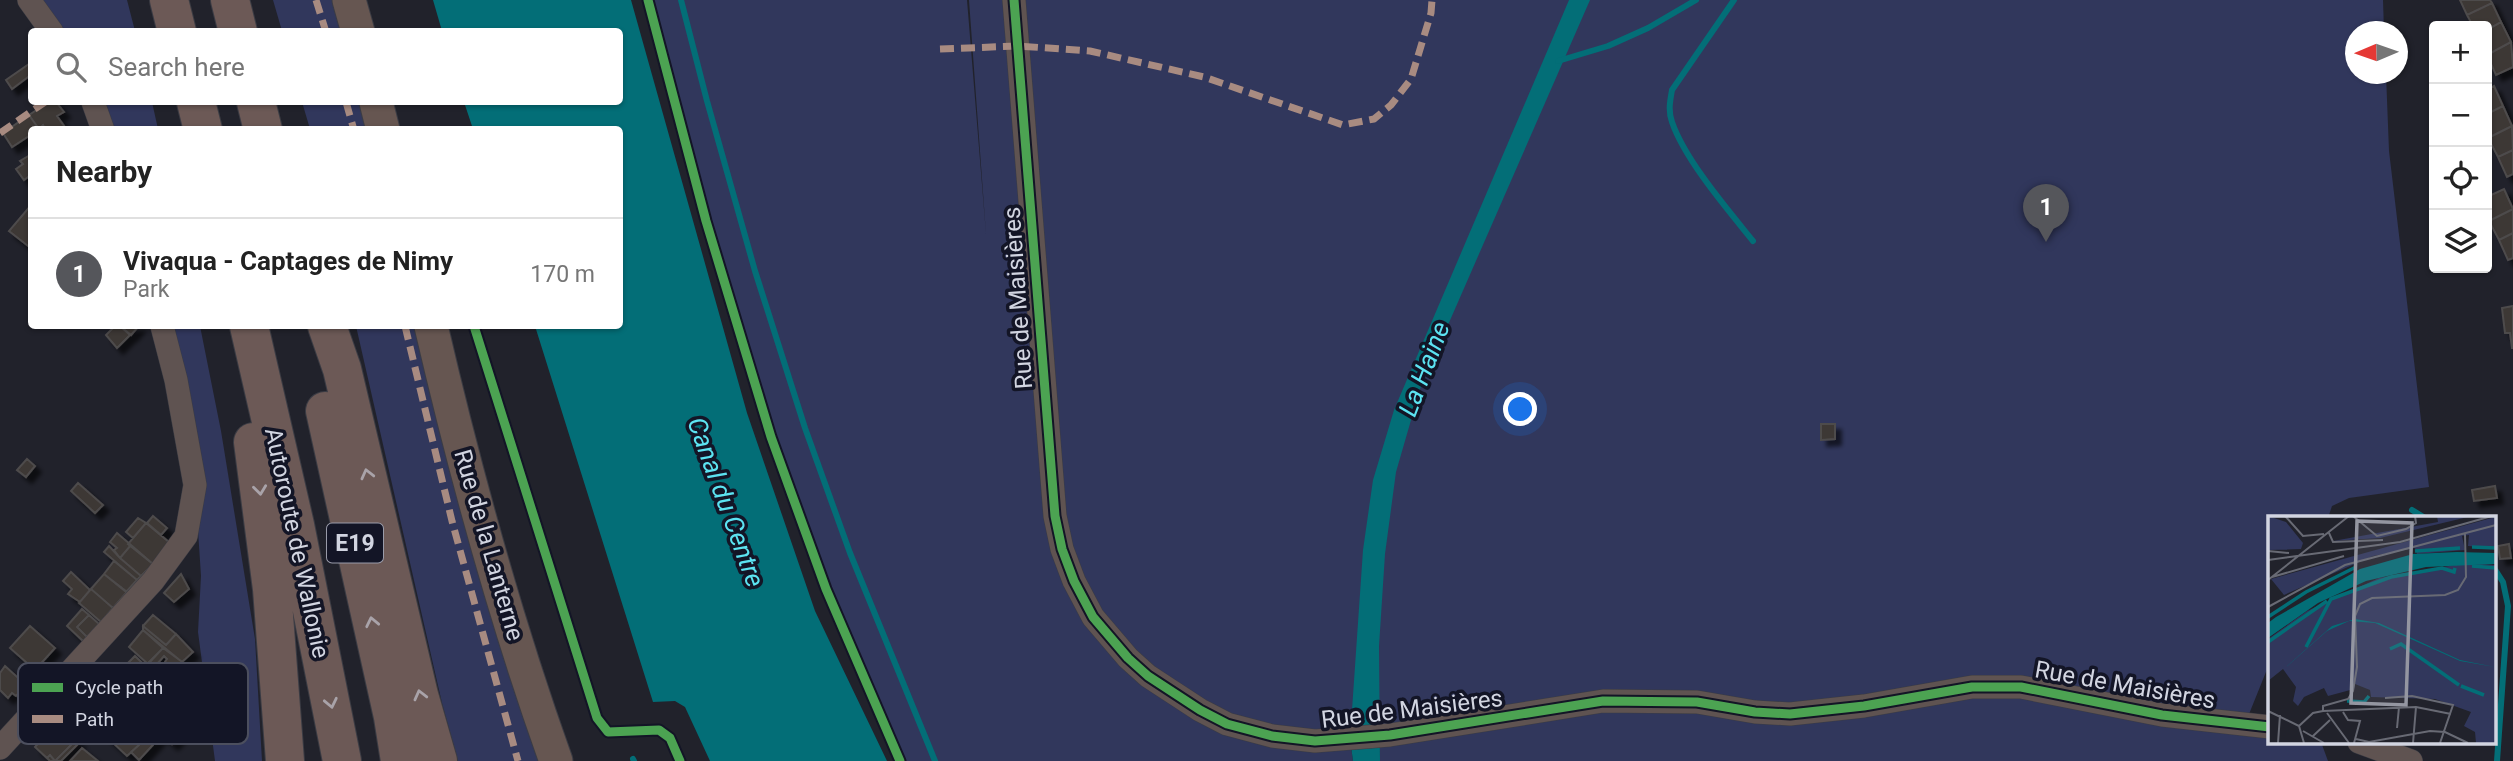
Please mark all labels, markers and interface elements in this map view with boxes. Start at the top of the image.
north arrow [2345,21,2408,84]
map controls [2429,21,2492,273]
button: + [2429,21,2492,84]
search box [28,28,623,105]
icon: search [52,48,90,86]
text: Search here [108,52,245,82]
button: − [2429,84,2492,147]
button: locate [2429,147,2492,210]
text: Nearby [56,154,152,189]
pin: 1 [2023,184,2069,242]
street label: Rue de Maisières [998,206,1038,390]
button: layers [2429,210,2492,273]
text: Vivaqua - Captages de Nimy [123,246,453,276]
text: 1 [72,261,86,288]
text: 170 m [530,261,595,288]
text: Park [123,276,169,303]
water label: La Haine [1392,317,1456,421]
your location [1503,392,1537,426]
water label: Canal du Centre [681,413,771,591]
street label: Autoroute de Wallonie [259,425,335,661]
street label: Rue de la Lanterne [448,446,530,644]
one-way arrow [361,468,375,480]
one-way arrow [252,484,267,496]
inset map [2268,516,2496,744]
road number: E19 [327,524,383,562]
one-way arrow [366,616,380,628]
street label: Rue de Maisières [2033,655,2217,715]
legend [18,663,248,744]
text: Cycle path [75,676,163,699]
street label: Rue de Maisières [1320,684,1504,734]
one-way arrow [414,689,428,701]
one-way arrow [323,697,338,709]
text: Path [75,708,114,731]

